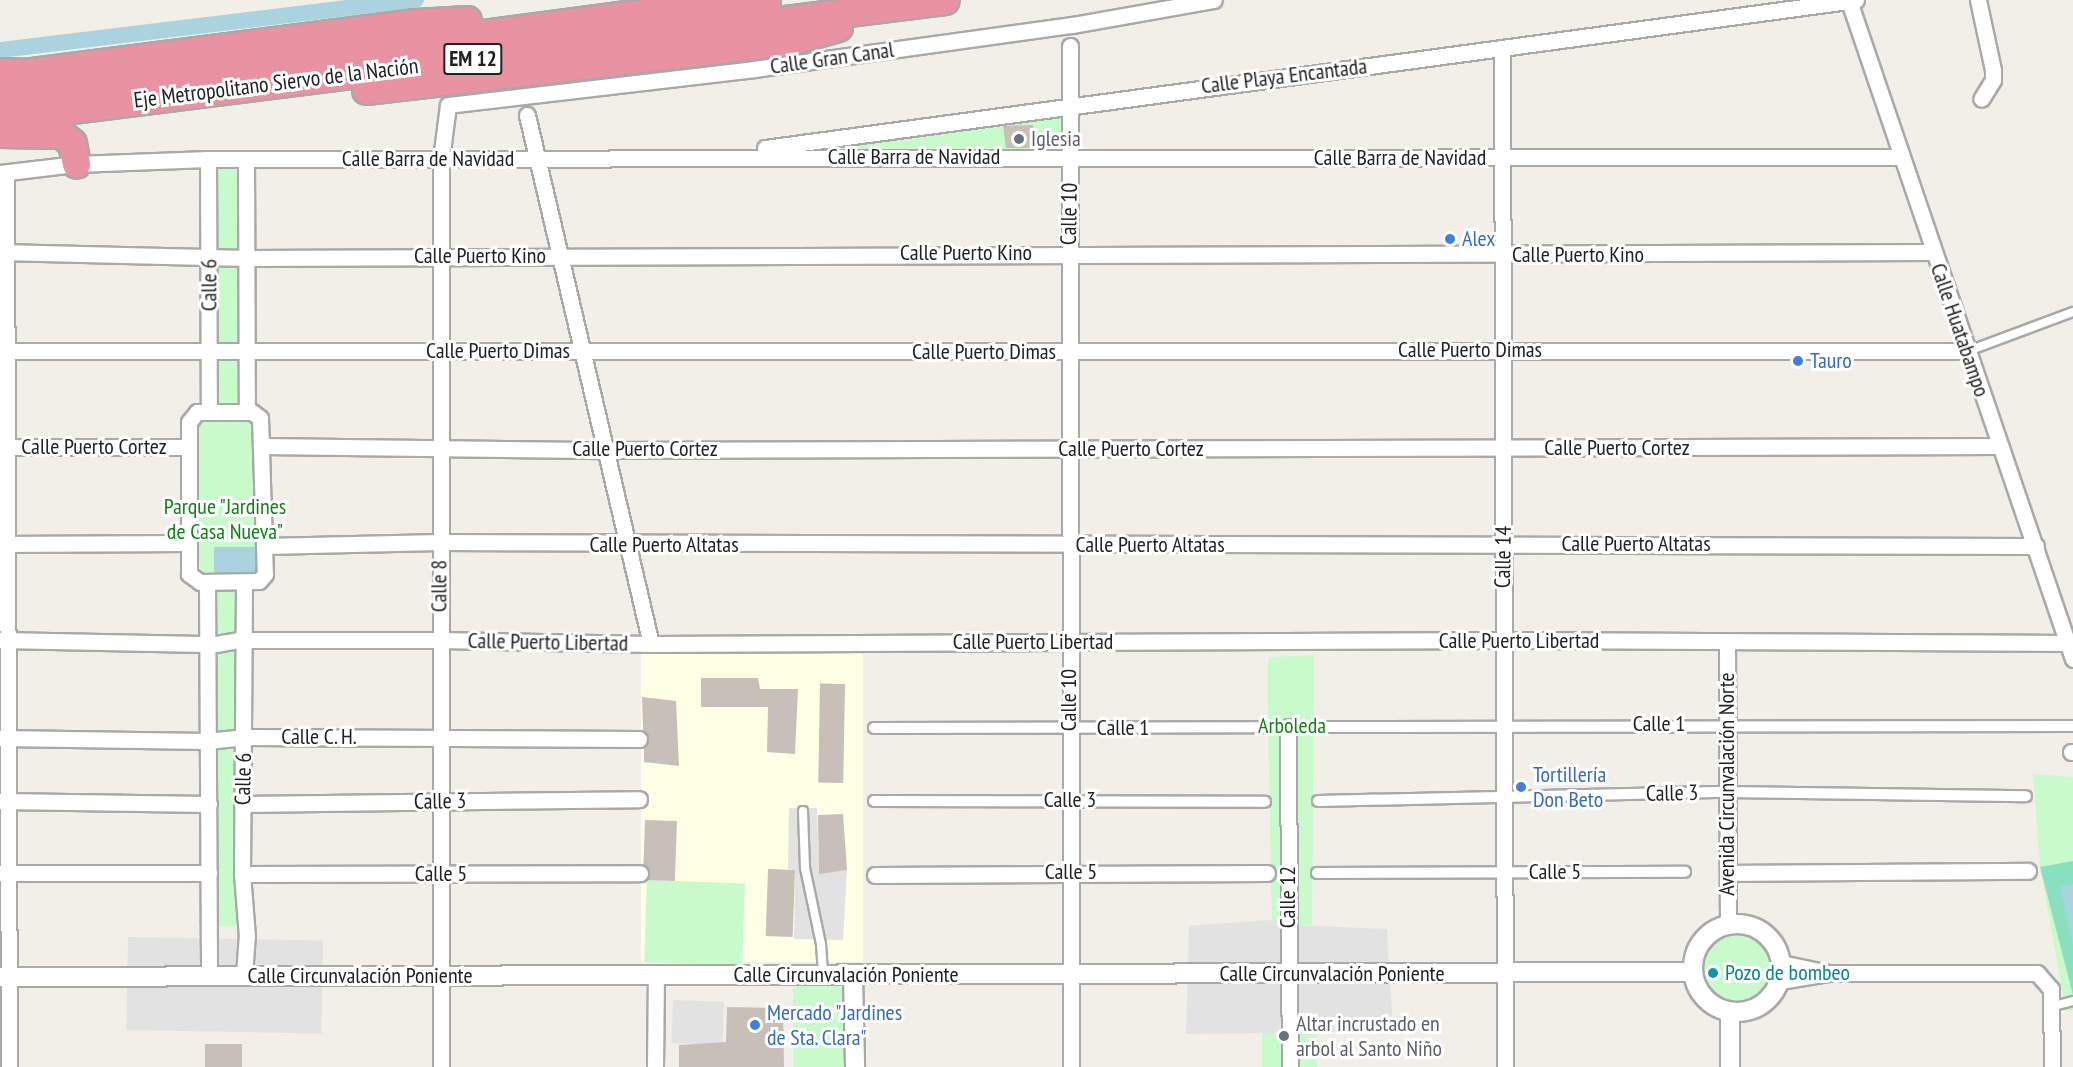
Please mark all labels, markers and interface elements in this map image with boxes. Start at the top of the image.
street label: Calle Gran Canal [768,36,896,80]
road number: EM 12 [443,41,503,77]
street label: Eje Metropolitano Siervo de la Nación [132,52,420,114]
street label: Calle Playa Encantada [1200,53,1368,99]
place label: Iglesia [1031,126,1081,152]
marker: Iglesia [1012,132,1026,146]
street label: Calle Barra de Navidad [828,144,1000,170]
street label: Calle Barra de Navidad [1314,145,1486,171]
street label: Calle Barra de Navidad [342,146,514,172]
street label: Calle 10 [1055,183,1083,245]
place label: Alex [1462,226,1495,252]
marker: Alex [1443,232,1457,246]
street label: Calle Puerto Kino [900,240,1032,266]
street label: Calle Puerto Kino [1512,242,1644,268]
street label: Calle Puerto Kino [414,243,546,269]
street label: Calle 6 [196,259,222,311]
street label: Calle Huatabampo [1925,260,1995,400]
street label: Calle Puerto Dimas [1398,337,1542,363]
street label: Calle Puerto Dimas [426,338,570,364]
street label: Calle Puerto Dimas [912,339,1056,365]
place label: Tauro [1810,348,1852,374]
marker: Tauro [1791,354,1805,368]
street label: Calle Puerto Cortez [21,434,167,460]
street label: Calle Puerto Cortez [1544,435,1690,461]
street label: Calle Puerto Cortez [572,436,718,462]
street label: Calle Puerto Cortez [1058,436,1204,462]
park label: Parque "Jardines de Casa Nueva" [163,493,287,544]
street label: Calle 14 [1489,526,1517,588]
street label: Calle Puerto Altatas [1561,531,1711,557]
street label: Calle Puerto Altatas [589,532,739,558]
street label: Calle Puerto Altatas [1075,532,1225,558]
street label: Calle 8 [426,560,452,612]
street label: Calle Puerto Libertad [467,627,629,657]
street label: Calle Puerto Libertad [1439,628,1599,654]
street label: Calle Puerto Libertad [953,629,1113,655]
street label: Calle 10 [1056,669,1082,731]
street label: Avenida Circunvalación Norte [1714,672,1740,896]
street label: Calle 1 [1633,711,1685,737]
park label: Arboleda [1258,713,1326,739]
street label: Calle 1 [1097,715,1149,741]
street label: Calle C. H. [281,724,357,750]
street label: Calle 6 [229,753,257,805]
place label: Tortillería Don Beto [1533,761,1606,812]
street label: Calle 3 [1646,779,1698,807]
marker: Tortillería Don Beto [1514,780,1528,794]
street label: Calle 3 [414,787,466,815]
street label: Calle 3 [1044,787,1096,813]
street label: Calle 5 [1045,859,1097,885]
street label: Calle 5 [1529,859,1581,885]
street label: Calle 5 [415,861,467,887]
street label: Calle 12 [1275,866,1301,928]
place label: Pozo de bombeo [1725,960,1850,986]
street label: Calle Circunvalación Poniente [1219,961,1445,987]
street label: Calle Circunvalación Poniente [733,962,959,988]
street label: Calle Circunvalación Poniente [247,963,473,989]
marker: Pozo de bombeo [1706,966,1720,980]
place label: Mercado "Jardines de Sta. Clara" [767,999,903,1050]
place label: Altar incrustado en arbol al Santo Niño [1296,1010,1442,1062]
marker: Mercado "Jardines de Sta. Clara" [748,1018,762,1032]
marker: Altar incrustado en arbol al Santo Niño [1277,1029,1291,1043]

